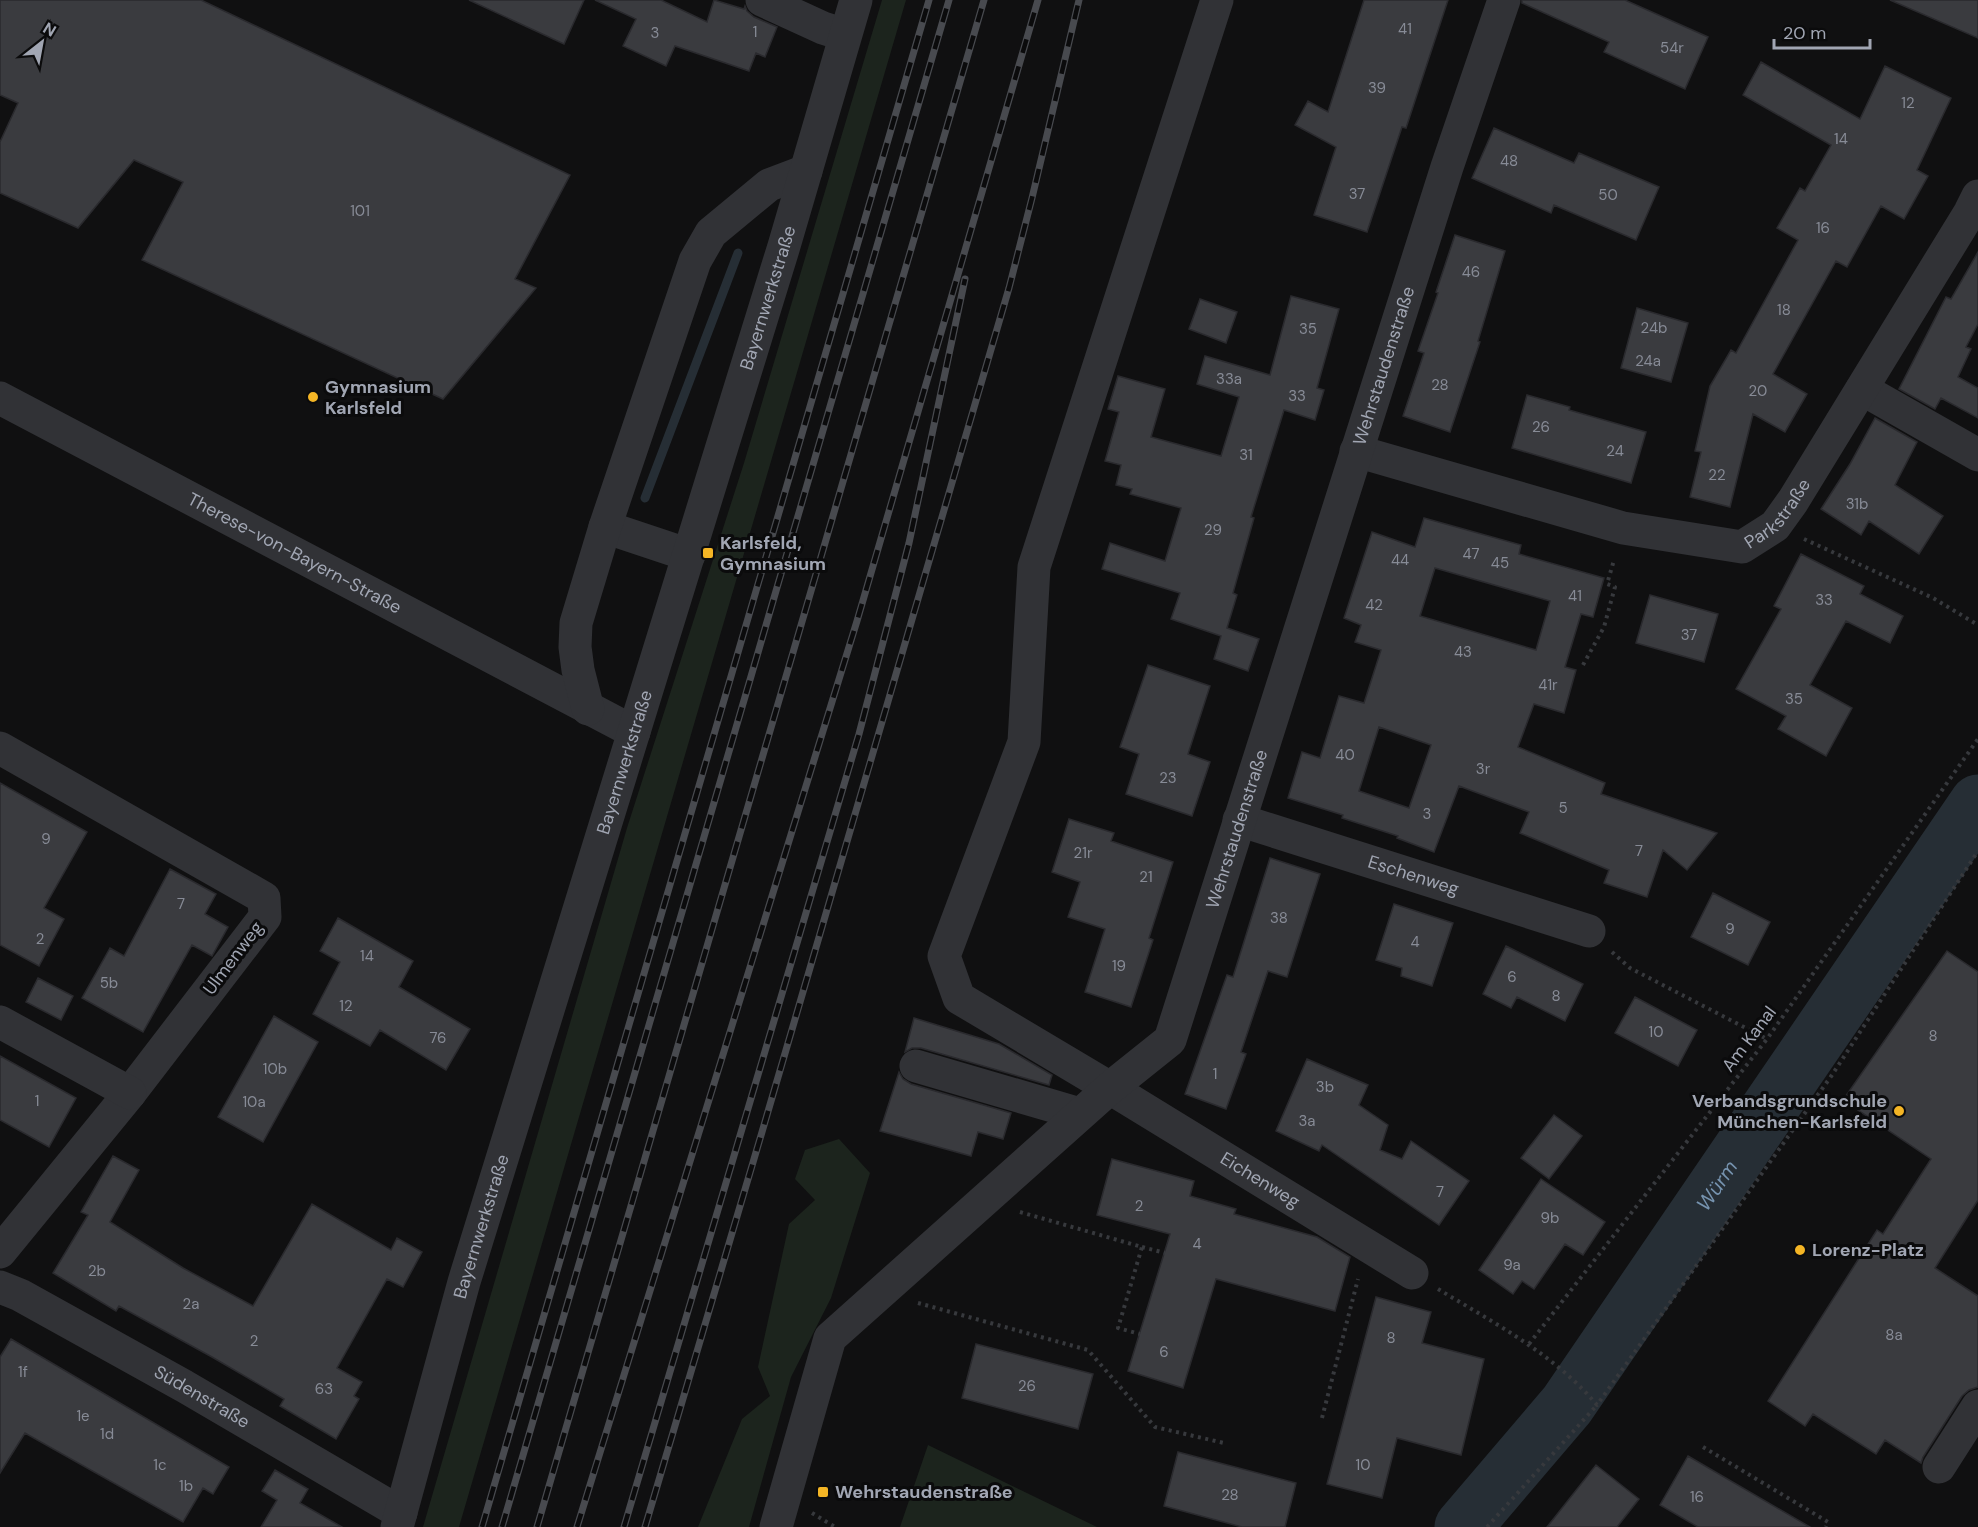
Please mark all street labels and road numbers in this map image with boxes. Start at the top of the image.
street label: Bayernwerkstraße [734,223,801,373]
street label: Wehrstaudenstraße [1347,283,1420,448]
street label: Parkstraße [1740,474,1816,554]
street label: Therese-von-Bayern-Straße [183,487,406,619]
street label: Bayernwerkstraße [591,687,658,837]
street label: Wehrstaudenstraße [1200,747,1273,912]
street label: Eschenweg [1365,850,1462,901]
street label: Ulmenweg [198,916,268,1000]
street label: Am Kanal [1716,1001,1782,1077]
street label: Eichenweg [1216,1146,1305,1214]
street label: Bayernwerkstraße [448,1151,515,1301]
street label: Südenstraße [150,1360,254,1434]

